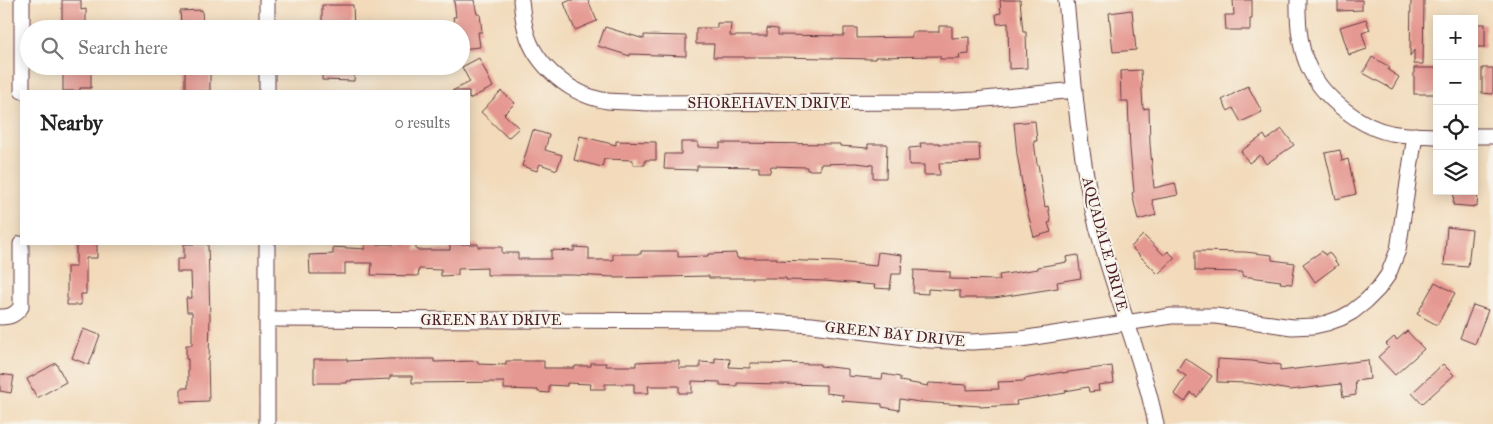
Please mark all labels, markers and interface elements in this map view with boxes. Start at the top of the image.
map controls [1433,15,1478,195]
button: + [1433,15,1478,60]
search box [20,20,470,75]
icon: search [38,34,66,62]
text: Search here [78,36,168,59]
button: − [1433,60,1478,105]
street label: SHOREHAVEN DRIVE [688,94,851,112]
button: locate [1433,105,1478,150]
text: Nearby [40,110,103,136]
text: 0 results [395,113,450,132]
button: layers [1433,150,1478,195]
street label: AQUADALE DRIVE [1078,174,1132,313]
street label: GREEN BAY DRIVE [420,311,562,329]
street label: GREEN BAY DRIVE [824,318,966,350]

